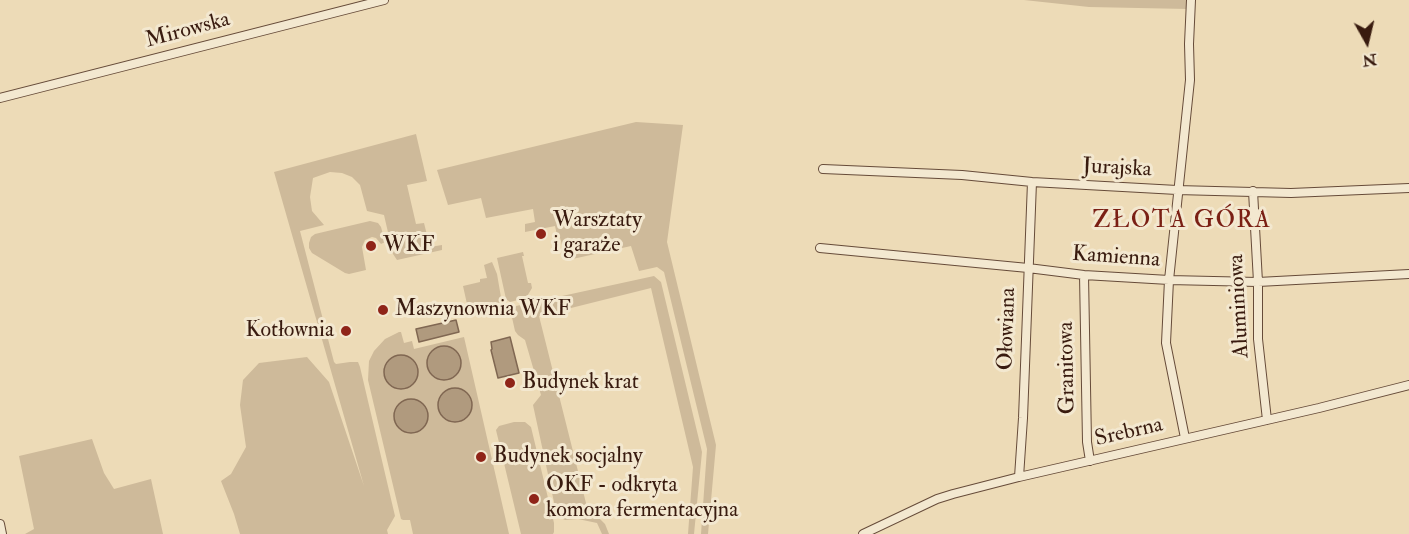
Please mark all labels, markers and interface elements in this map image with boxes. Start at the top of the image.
street label: Mirowska [143,7,233,55]
north arrow [1337,12,1397,72]
text: N [1361,49,1378,71]
street label: Jurajska [1082,154,1152,184]
place label: Warsztaty i garaże [553,208,642,260]
district label: ZŁOTA GÓRA [1092,208,1272,236]
marker: Warsztaty i garaże [534,227,548,241]
place label: WKF [383,233,435,259]
marker: WKF [364,239,378,253]
street label: Kamienna [1071,242,1161,274]
street label: Aluminiowa [1224,253,1256,359]
street label: Ołowiana [993,287,1023,371]
place label: Maszynownia WKF [395,297,571,323]
marker: Maszynownia WKF [376,303,390,317]
place label: Kotłownia [245,318,334,344]
street label: Granitowa [1054,321,1082,415]
marker: Kotłownia [339,324,353,338]
place label: Budynek krat [522,370,639,396]
marker: Budynek krat [503,376,517,390]
street label: Srebrna [1093,412,1165,454]
place label: Budynek socjalny [493,444,643,470]
marker: Budynek socjalny [474,450,488,464]
place label: OKF - odkryta komora fermentacyjna [546,473,738,524]
marker: OKF - odkryta komora fermentacyjna [527,492,541,506]

